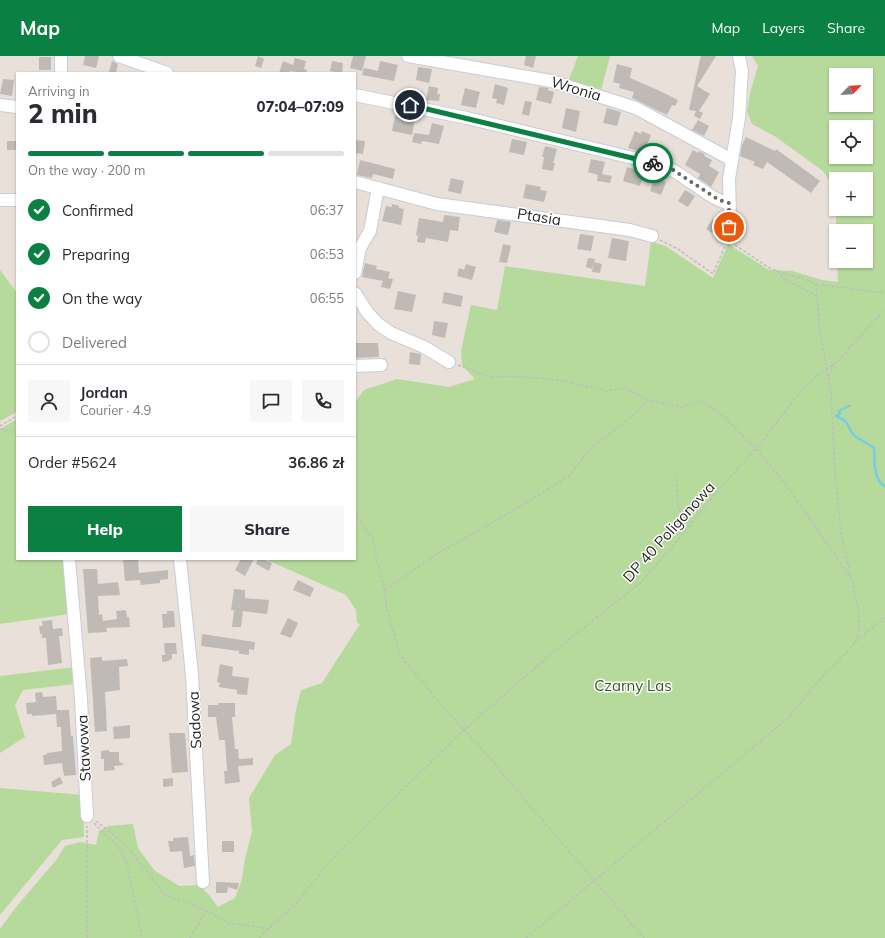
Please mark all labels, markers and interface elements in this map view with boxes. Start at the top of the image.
text: Map [20,16,60,40]
text: Map [711,19,740,37]
text: Layers [762,19,805,37]
text: Share [827,19,865,37]
north arrow [829,68,873,112]
map controls [829,68,873,268]
street label: Wronia [549,72,603,105]
text: Arriving in [28,83,90,99]
pin [393,88,427,122]
icon: home [399,94,421,116]
text: 2 min [28,97,98,130]
text: 07:04–07:09 [257,97,344,116]
button: locate [829,120,873,164]
courier [633,143,673,183]
icon: bike [642,152,664,174]
text: On the way · 200 m [28,162,145,178]
button: + [829,172,873,216]
icon: check [28,199,50,221]
text: Confirmed [62,201,133,220]
text: 06:37 [310,202,344,218]
street label: Ptasia [516,204,562,229]
pin [712,210,746,244]
icon: bag [718,216,740,238]
button: − [829,224,873,268]
icon: check [28,243,50,265]
text: Preparing [62,245,130,264]
text: 06:53 [310,246,344,262]
icon: check [28,287,50,309]
text: On the way [62,289,142,308]
text: 06:55 [310,290,344,306]
text: Delivered [62,333,127,352]
button: person [28,380,70,422]
button: chat [250,380,292,422]
button: phone [302,380,344,422]
text: Jordan [80,383,128,402]
text: Courier · 4.9 [80,402,151,418]
text: Order #5624 [28,453,116,472]
text: 36.86 zł [288,453,344,472]
street label: DP 40 Poligonowa [619,477,719,586]
button: Help [28,506,182,552]
button: Share [190,506,344,552]
park label: Czarny Las [594,676,672,695]
street label: Sadowa [184,691,205,749]
street label: Stawowa [72,714,95,782]

